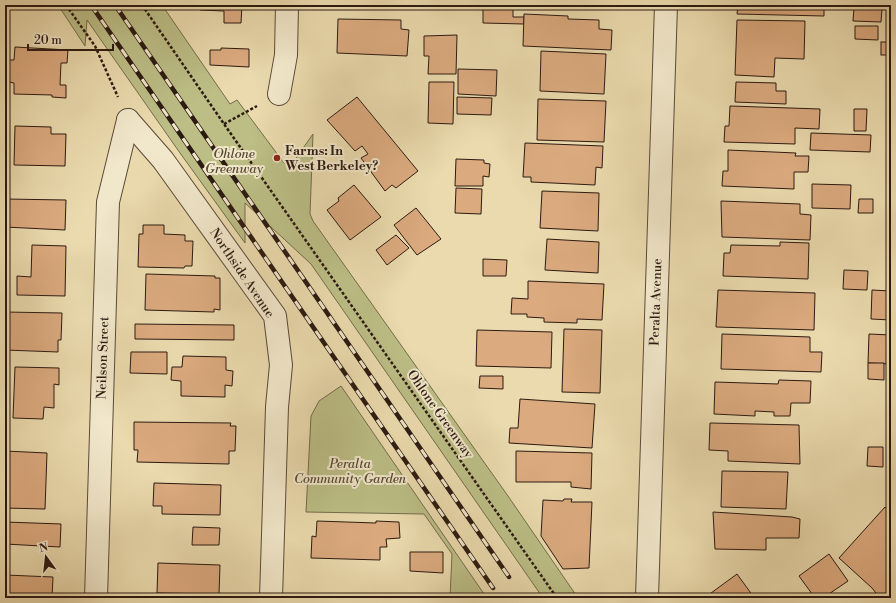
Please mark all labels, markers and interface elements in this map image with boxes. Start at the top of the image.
scale bar [28,26,113,52]
text: 20 m [34,33,62,48]
place label: Farms: In West Berkeley? [284,143,378,174]
park label: Ohlone Greenway [205,146,263,177]
marker: Farms: In West Berkeley? [272,153,282,163]
street label: Northside Avenue [206,225,278,321]
street label: Peralta Avenue [646,258,666,346]
street label: Neilson Street [94,316,112,400]
street label: Ohlone Greenway [404,367,477,462]
park label: Peralta Community Garden [294,456,407,487]
north arrow [26,537,66,577]
text: N [38,540,50,556]

